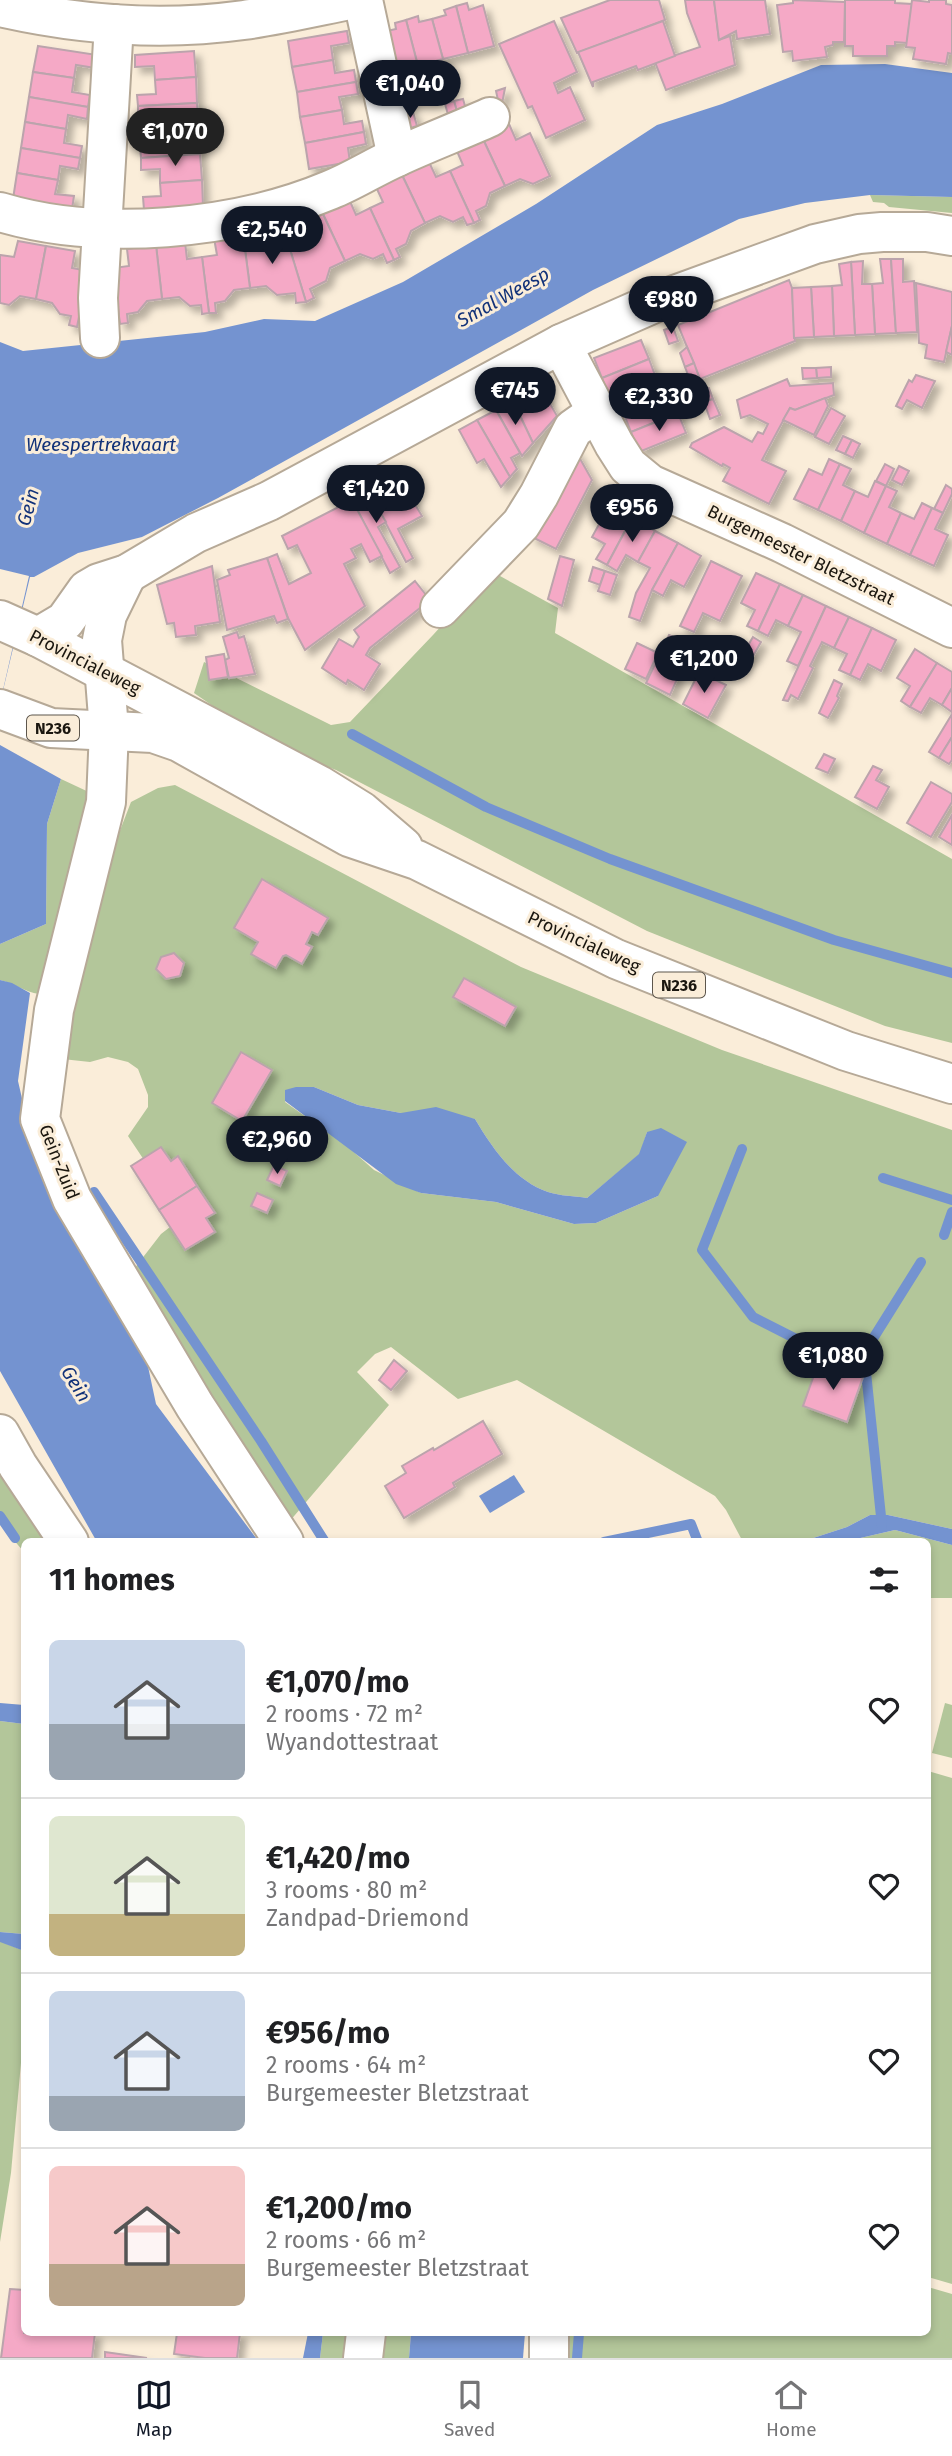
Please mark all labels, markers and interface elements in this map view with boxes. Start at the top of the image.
pin: €1,040 [353,60,467,120]
text: €1,040 [376,69,444,97]
pin: €1,070 [118,108,232,168]
text: €1,070 [142,117,208,145]
pin: €2,540 [215,206,329,266]
text: €2,540 [237,215,307,243]
water label: Smal Weesp [452,262,553,332]
pin: €980 [630,276,712,336]
text: €980 [645,285,697,313]
pin: €745 [474,368,556,427]
pin: €2,330 [602,374,716,433]
text: €745 [491,376,539,404]
text: €2,330 [625,382,693,410]
water label: Weespertrekvaart [26,433,176,456]
pin: €1,420 [319,466,433,525]
text: €1,420 [343,474,409,502]
pin: €956 [591,484,673,544]
water label: Gein [12,486,44,528]
text: €956 [606,493,658,521]
street label: Burgemeester Bletzstraat [704,500,899,610]
street label: Provincialeweg [26,625,145,700]
pin: €1,200 [647,636,761,695]
text: €1,200 [670,644,738,672]
road number: N236 [27,716,79,740]
street label: Provincialeweg [524,906,644,978]
road number: N236 [653,973,705,998]
pin: €2,960 [220,1116,334,1176]
street label: Gein-Zuid [34,1121,84,1203]
text: €2,960 [242,1125,312,1153]
pin: €1,080 [776,1332,890,1392]
text: €1,080 [798,1341,868,1369]
water label: Gein [56,1362,96,1406]
icon: filters [865,1561,903,1599]
text: 11 homes [49,1562,175,1598]
text: €1,070/mo [266,1664,409,1700]
icon: home [105,1668,189,1752]
icon: heart [865,1691,903,1729]
text: 2 rooms · 72 m² [266,1700,423,1728]
text: Wyandottestraat [266,1728,438,1756]
text: €1,420/mo [266,1840,410,1876]
icon: home [105,1844,189,1928]
icon: heart [865,1867,903,1905]
text: 3 rooms · 80 m² [266,1876,427,1904]
text: Zandpad-Driemond [266,1904,469,1932]
text: €956/mo [266,2015,390,2051]
icon: home [105,2019,189,2103]
icon: heart [865,2042,903,2080]
text: 2 rooms · 64 m² [266,2051,426,2079]
text: Burgemeester Bletzstraat [266,2079,529,2107]
text: €1,200/mo [266,2190,412,2226]
icon: home [105,2194,189,2278]
icon: heart [865,2217,903,2255]
text: 2 rooms · 66 m² [266,2226,426,2254]
text: Burgemeester Bletzstraat [266,2254,529,2282]
tab: Map [135,2376,173,2441]
tab: Saved [444,2376,495,2441]
tab: Home [766,2376,817,2441]

